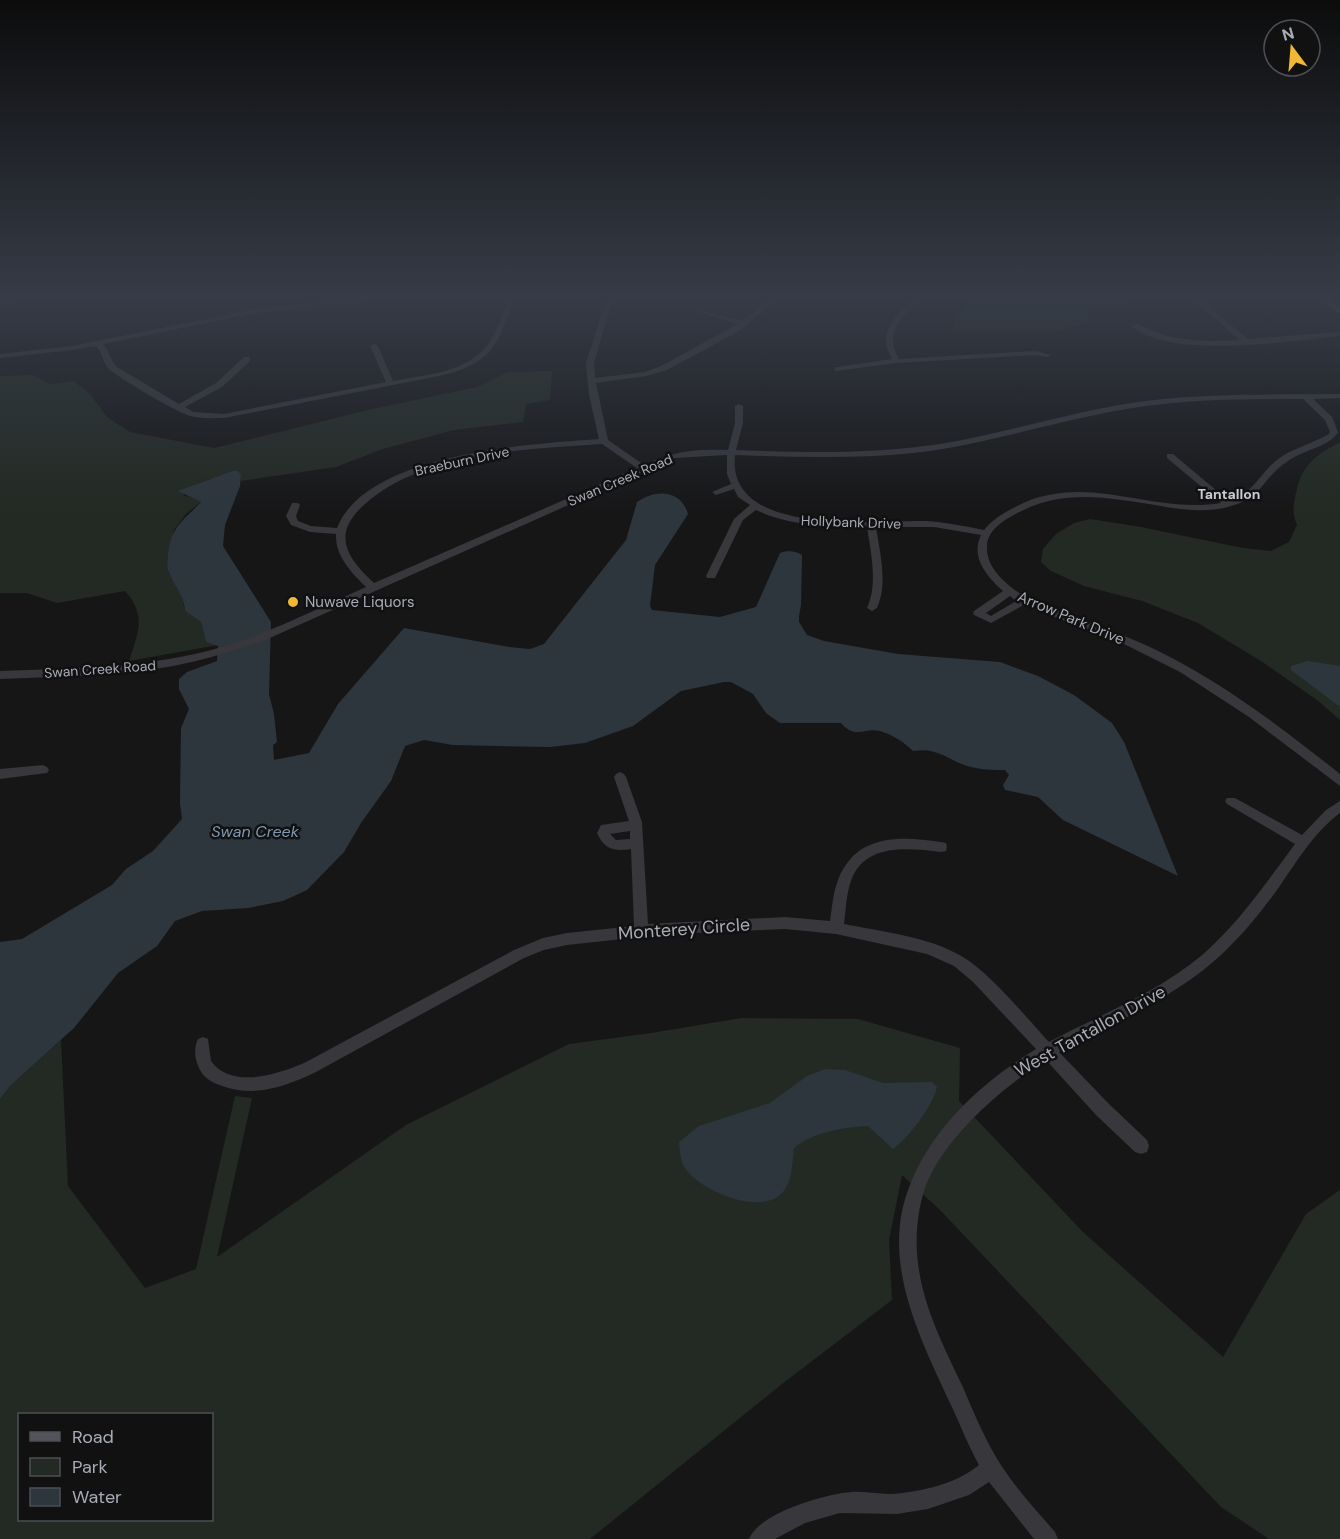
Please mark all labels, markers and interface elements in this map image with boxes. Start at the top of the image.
north arrow [1262,18,1322,78]
text: N [1279,22,1297,46]
street label: Braeburn Drive [413,442,511,480]
street label: Swan Creek Road [565,450,675,510]
district label: Tantallon [1198,485,1260,503]
street label: Hollybank Drive [801,511,901,533]
street label: Arrow Park Drive [1015,587,1127,649]
place label: Nuwave Liquors [305,592,415,612]
marker: Nuwave Liquors [286,595,300,609]
street label: Swan Creek Road [43,656,157,682]
water label: Swan Creek [211,821,300,842]
street label: Monterey Circle [617,912,751,946]
street label: West Tantallon Drive [1010,979,1170,1083]
legend [18,1413,213,1521]
text: Road [72,1425,114,1449]
text: Park [72,1455,108,1479]
text: Water [72,1485,122,1509]

